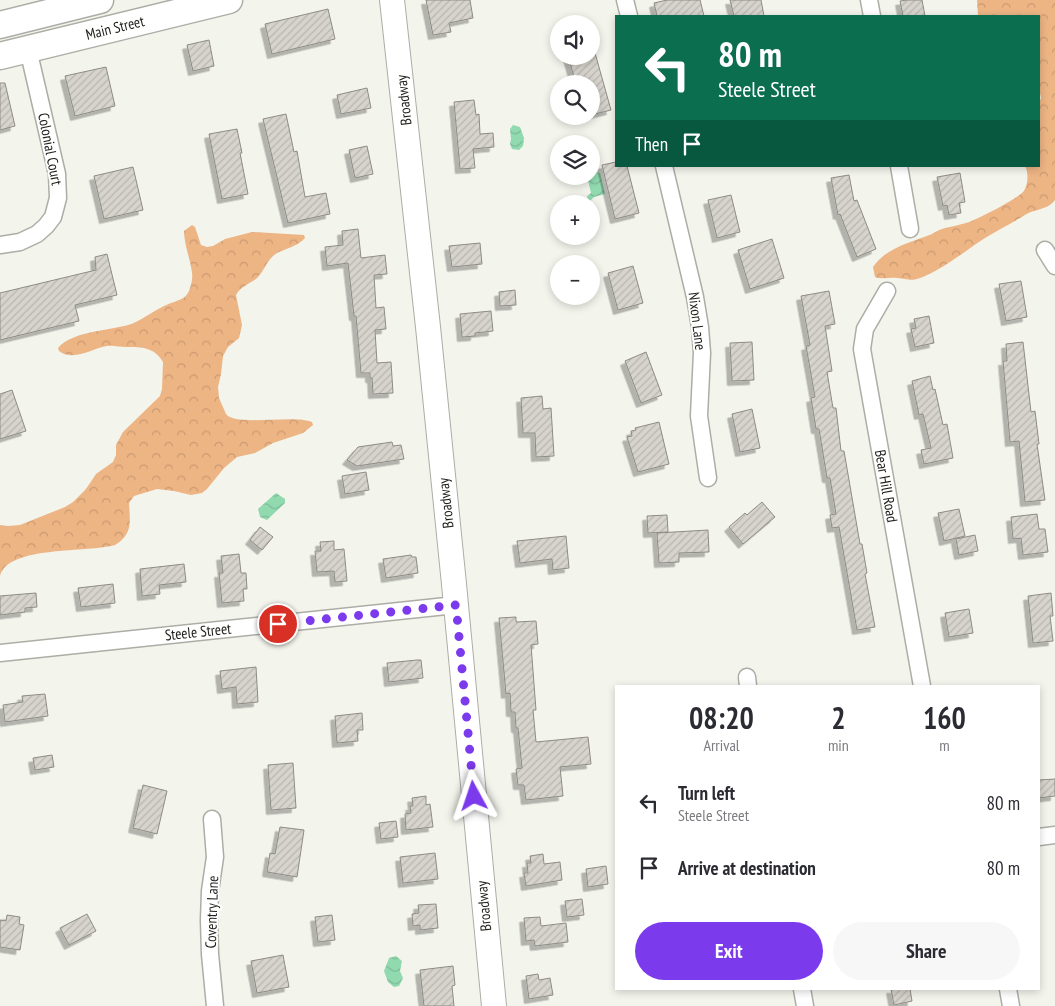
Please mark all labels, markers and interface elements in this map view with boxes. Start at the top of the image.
street label: Main Street [84,11,146,44]
map controls [550,15,600,305]
button: sound [550,15,600,65]
text: 80 m [718,31,782,77]
icon: left [635,35,700,100]
street label: Broadway [391,74,416,126]
button: search [550,75,600,125]
text: Steele Street [718,75,816,103]
street label: Colonial Court [34,111,67,187]
icon: arrive [678,130,706,158]
text: Then [635,132,668,156]
button: layers [550,135,600,185]
button: + [550,195,600,245]
button: − [550,255,600,305]
street label: Nixon Lane [685,291,710,351]
street label: Bear Hill Road [871,448,902,524]
street label: Broadway [433,477,458,529]
pin [257,603,299,645]
icon: arrive [264,610,292,638]
street label: Steele Street [164,619,232,644]
text: 08:20 [689,698,754,737]
text: 2 [831,698,846,737]
text: 160 [923,698,966,737]
text: Arrival [703,735,740,755]
text: min [828,735,849,755]
text: m [939,735,950,755]
position arrow [447,769,499,821]
text: Turn left [678,781,735,805]
icon: left [635,789,663,817]
text: 80 m [987,791,1020,815]
text: Steele Street [678,805,749,825]
icon: arrive [635,854,663,882]
text: Arrive at destination [678,856,816,880]
text: 80 m [987,856,1020,880]
street label: Coventry Lane [201,875,222,949]
street label: Broadway [472,880,495,932]
button: Exit [635,922,823,980]
button: Share [833,922,1020,980]

